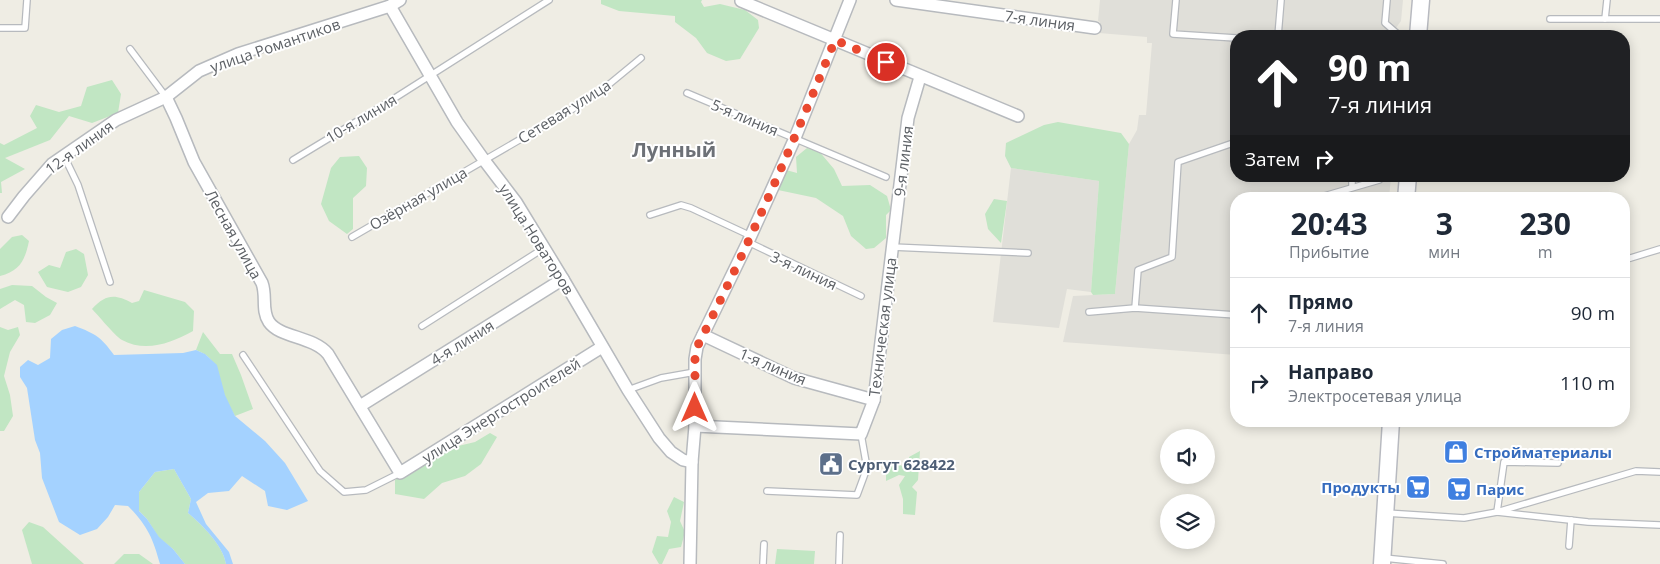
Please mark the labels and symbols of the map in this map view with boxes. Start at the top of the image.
street label: 7-я линия [1003,5,1077,35]
street label: улица Романтиков [207,13,343,77]
pin [865,41,907,83]
street label: Сетевая улица [514,74,614,148]
street label: 10-я линия [322,89,400,147]
street label: 5-я линия [708,94,782,140]
street label: 12-я линия [41,116,117,178]
street label: 9-я линия [889,125,917,197]
district label: Лунный [632,136,716,163]
street label: Озёрная улица [365,162,471,234]
street label: улица Новаторов [495,180,579,298]
street label: Лесная улица [201,186,267,282]
street label: 3-я линия [768,246,840,294]
street label: Техническая улица [864,256,900,398]
street label: 4-я линия [427,315,497,369]
street label: 1-я линия [736,343,810,389]
street label: улица Энергостроителей [418,353,584,467]
position arrow [668,381,720,433]
shop icon: Стройматериалы [1443,439,1469,465]
place label: Стройматериалы [1474,442,1612,462]
public building icon: Сургут 628422 [818,451,844,477]
place label: Сургут 628422 [848,454,955,474]
supermarket icon: Продукты [1405,474,1431,500]
supermarket icon: Парис [1446,476,1472,502]
place label: Продукты [1321,477,1400,497]
place label: Парис [1476,479,1525,499]

